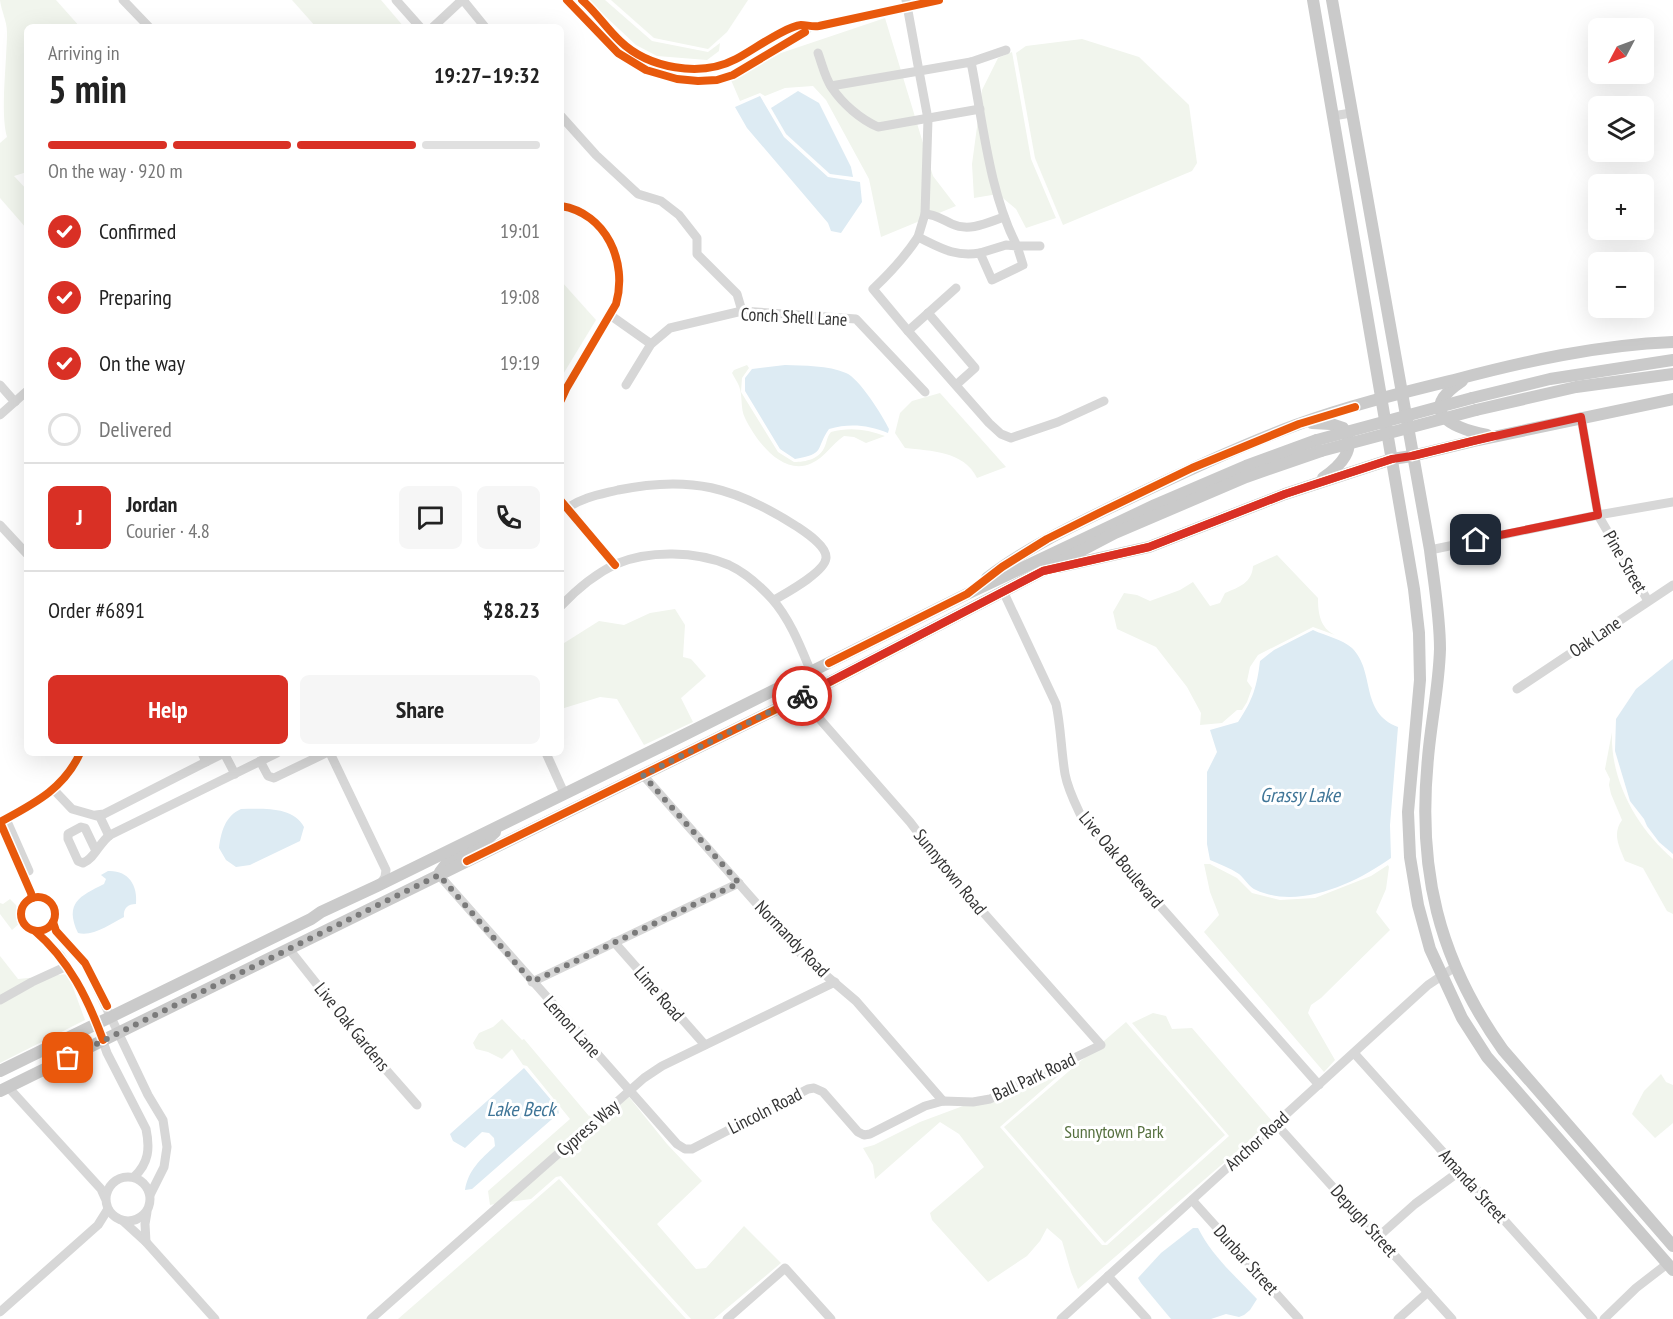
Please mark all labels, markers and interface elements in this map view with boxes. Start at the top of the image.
north arrow [1588,18,1654,84]
map controls [1588,18,1654,318]
text: Arriving in [48,40,120,66]
text: 19:27–19:32 [434,61,540,89]
text: 5 min [48,63,127,114]
button: layers [1588,96,1654,162]
text: On the way · 920 m [48,158,183,184]
button: + [1588,174,1654,240]
icon: check [48,215,81,248]
text: Confirmed [99,217,176,245]
text: 19:01 [500,218,540,244]
button: − [1588,252,1654,318]
icon: check [48,281,81,314]
text: Preparing [99,283,172,311]
text: 19:08 [500,284,540,310]
street label: Conch Shell Lane [740,302,848,331]
icon: check [48,347,81,380]
text: On the way [99,349,185,377]
text: 19:19 [500,350,540,376]
text: Delivered [99,415,172,443]
button: chat [399,486,462,549]
button: phone [477,486,540,549]
text: Jordan [126,490,177,518]
text: J [76,503,83,531]
pin [1450,514,1501,565]
text: Courier · 4.8 [126,518,210,544]
icon: home [1459,523,1492,556]
street label: Pine Street [1598,526,1653,597]
text: Order #6891 [48,596,145,624]
text: $28.23 [483,596,540,624]
street label: Oak Lane [1565,611,1625,662]
courier [772,666,832,726]
button: Help [48,675,288,744]
button: Share [300,675,540,744]
icon: bike [786,680,819,713]
water label: Grassy Lake [1260,782,1342,808]
street label: Live Oak Boulevard [1074,807,1169,913]
street label: Sunnytown Road [909,824,992,919]
street label: Normandy Road [750,895,835,982]
street label: Lime Road [629,962,689,1026]
street label: Live Oak Gardens [310,978,395,1076]
street label: Lemon Lane [539,991,606,1062]
pin [42,1032,93,1083]
icon: bag [51,1041,84,1074]
street label: Ball Park Road [989,1047,1079,1106]
street label: Lincoln Road [724,1082,806,1139]
street label: Cypress Way [552,1094,624,1161]
water label: Lake Beck [487,1096,557,1122]
street label: Anchor Road [1220,1106,1293,1175]
park label: Sunnytown Park [1064,1120,1164,1143]
street label: Amanda Street [1434,1144,1513,1227]
street label: Depugh Street [1326,1180,1403,1262]
street label: Dunbar Street [1209,1220,1284,1299]

